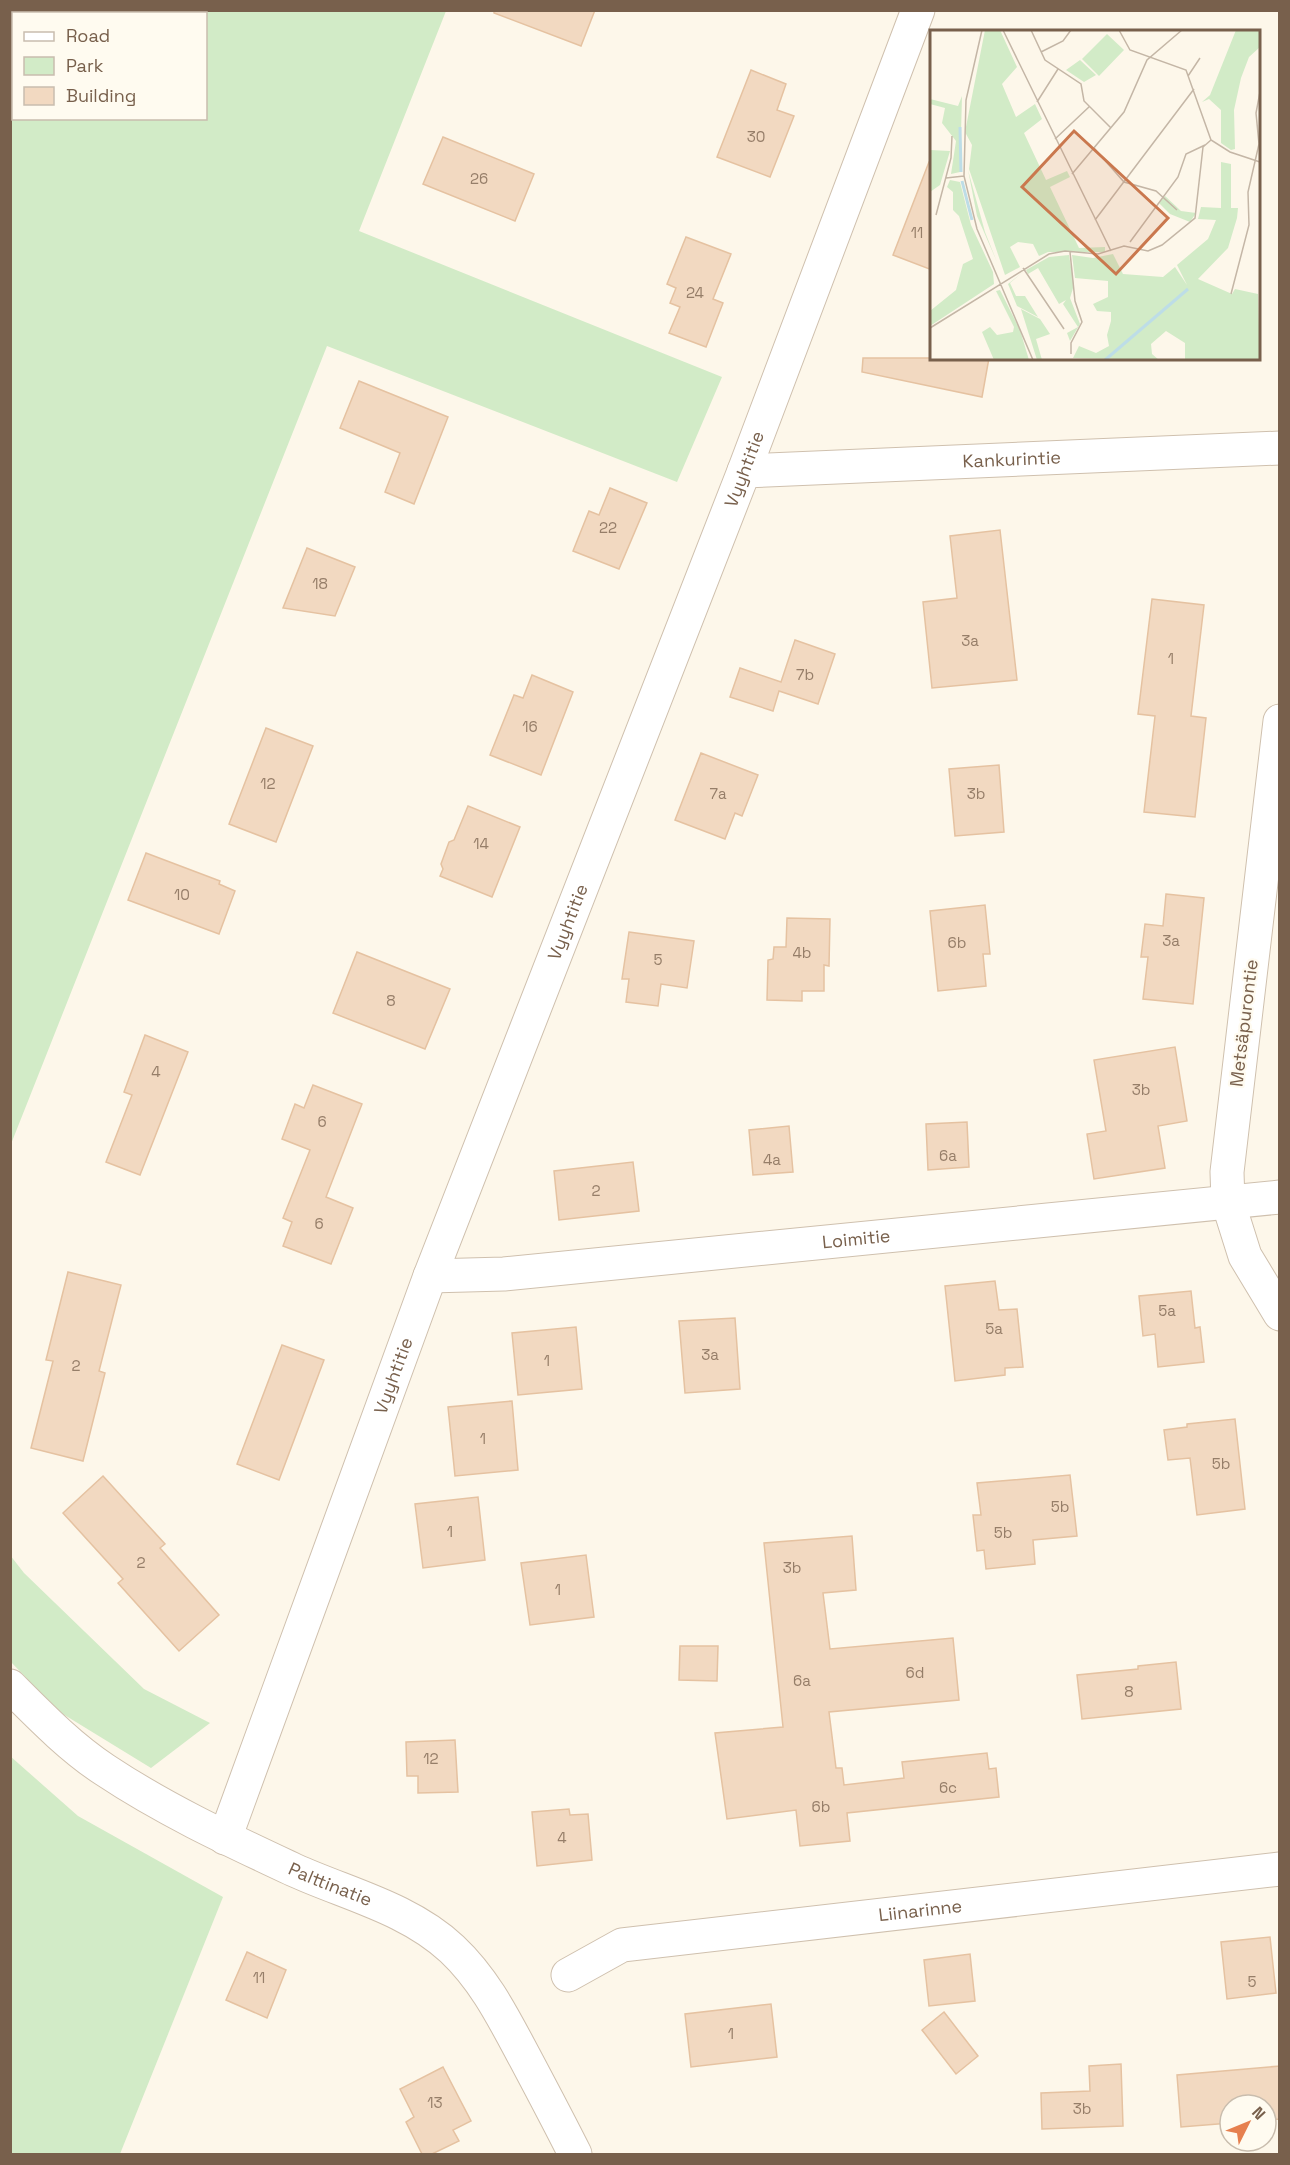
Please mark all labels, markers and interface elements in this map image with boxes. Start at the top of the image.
legend [12,12,207,120]
text: Road [66,24,110,47]
inset map [930,30,1260,360]
text: Park [66,54,104,77]
text: Building [66,84,136,107]
house number: 30 [747,127,765,146]
house number: 26 [470,169,488,188]
house number: 11 [911,223,923,242]
house number: 24 [686,283,704,302]
street label: Vyyhtitie [719,428,769,511]
street label: Kankurintie [962,445,1061,473]
house number: 22 [599,518,617,537]
house number: 18 [312,574,328,593]
house number: 3a [961,631,979,650]
house number: 1 [1168,649,1174,668]
house number: 7b [796,665,814,684]
house number: 16 [522,717,538,736]
house number: 12 [260,774,276,793]
house number: 7a [709,784,727,803]
house number: 3b [967,784,985,803]
house number: 14 [473,834,489,853]
street label: Vyyhtitie [542,881,593,963]
house number: 10 [174,885,190,904]
house number: 3a [1162,931,1180,950]
house number: 6b [948,933,966,952]
house number: 4b [792,943,812,962]
house number: 5 [654,950,663,969]
street label: Metsäpurontie [1224,958,1263,1088]
house number: 8 [386,991,396,1010]
house number: 4 [151,1062,161,1081]
house number: 3b [1132,1080,1150,1099]
house number: 6 [317,1112,327,1131]
house number: 6a [939,1146,957,1165]
house number: 4a [763,1150,781,1169]
house number: 2 [591,1181,601,1200]
house number: 6 [314,1214,324,1233]
street label: Loimitie [821,1224,891,1253]
house number: 5a [1158,1301,1176,1320]
house number: 5a [985,1319,1003,1338]
street label: Vyyhtitie [369,1334,418,1417]
house number: 3a [701,1345,719,1364]
house number: 1 [544,1351,550,1370]
house number: 2 [71,1356,81,1375]
house number: 1 [480,1429,486,1448]
house number: 5b [1212,1454,1230,1473]
house number: 5b [1051,1497,1069,1516]
house number: 1 [447,1522,453,1541]
house number: 5b [994,1523,1012,1542]
house number: 2 [136,1553,146,1572]
house number: 3b [783,1558,801,1577]
house number: 1 [555,1580,561,1599]
house number: 6d [906,1663,924,1682]
house number: 6a [793,1671,811,1690]
house number: 8 [1124,1682,1134,1701]
house number: 12 [423,1749,439,1768]
house number: 6c [939,1778,957,1797]
house number: 6b [812,1797,830,1816]
house number: 4 [557,1828,567,1847]
street label: Palttinatie [285,1857,376,1911]
street label: Liinarinne [877,1894,963,1926]
house number: 11 [253,1968,265,1987]
house number: 5 [1248,1972,1257,1991]
house number: 1 [728,2024,734,2043]
house number: 13 [427,2093,443,2112]
north arrow [1218,2093,1278,2153]
house number: 3b [1073,2099,1091,2118]
text: N [1247,2102,1270,2124]

